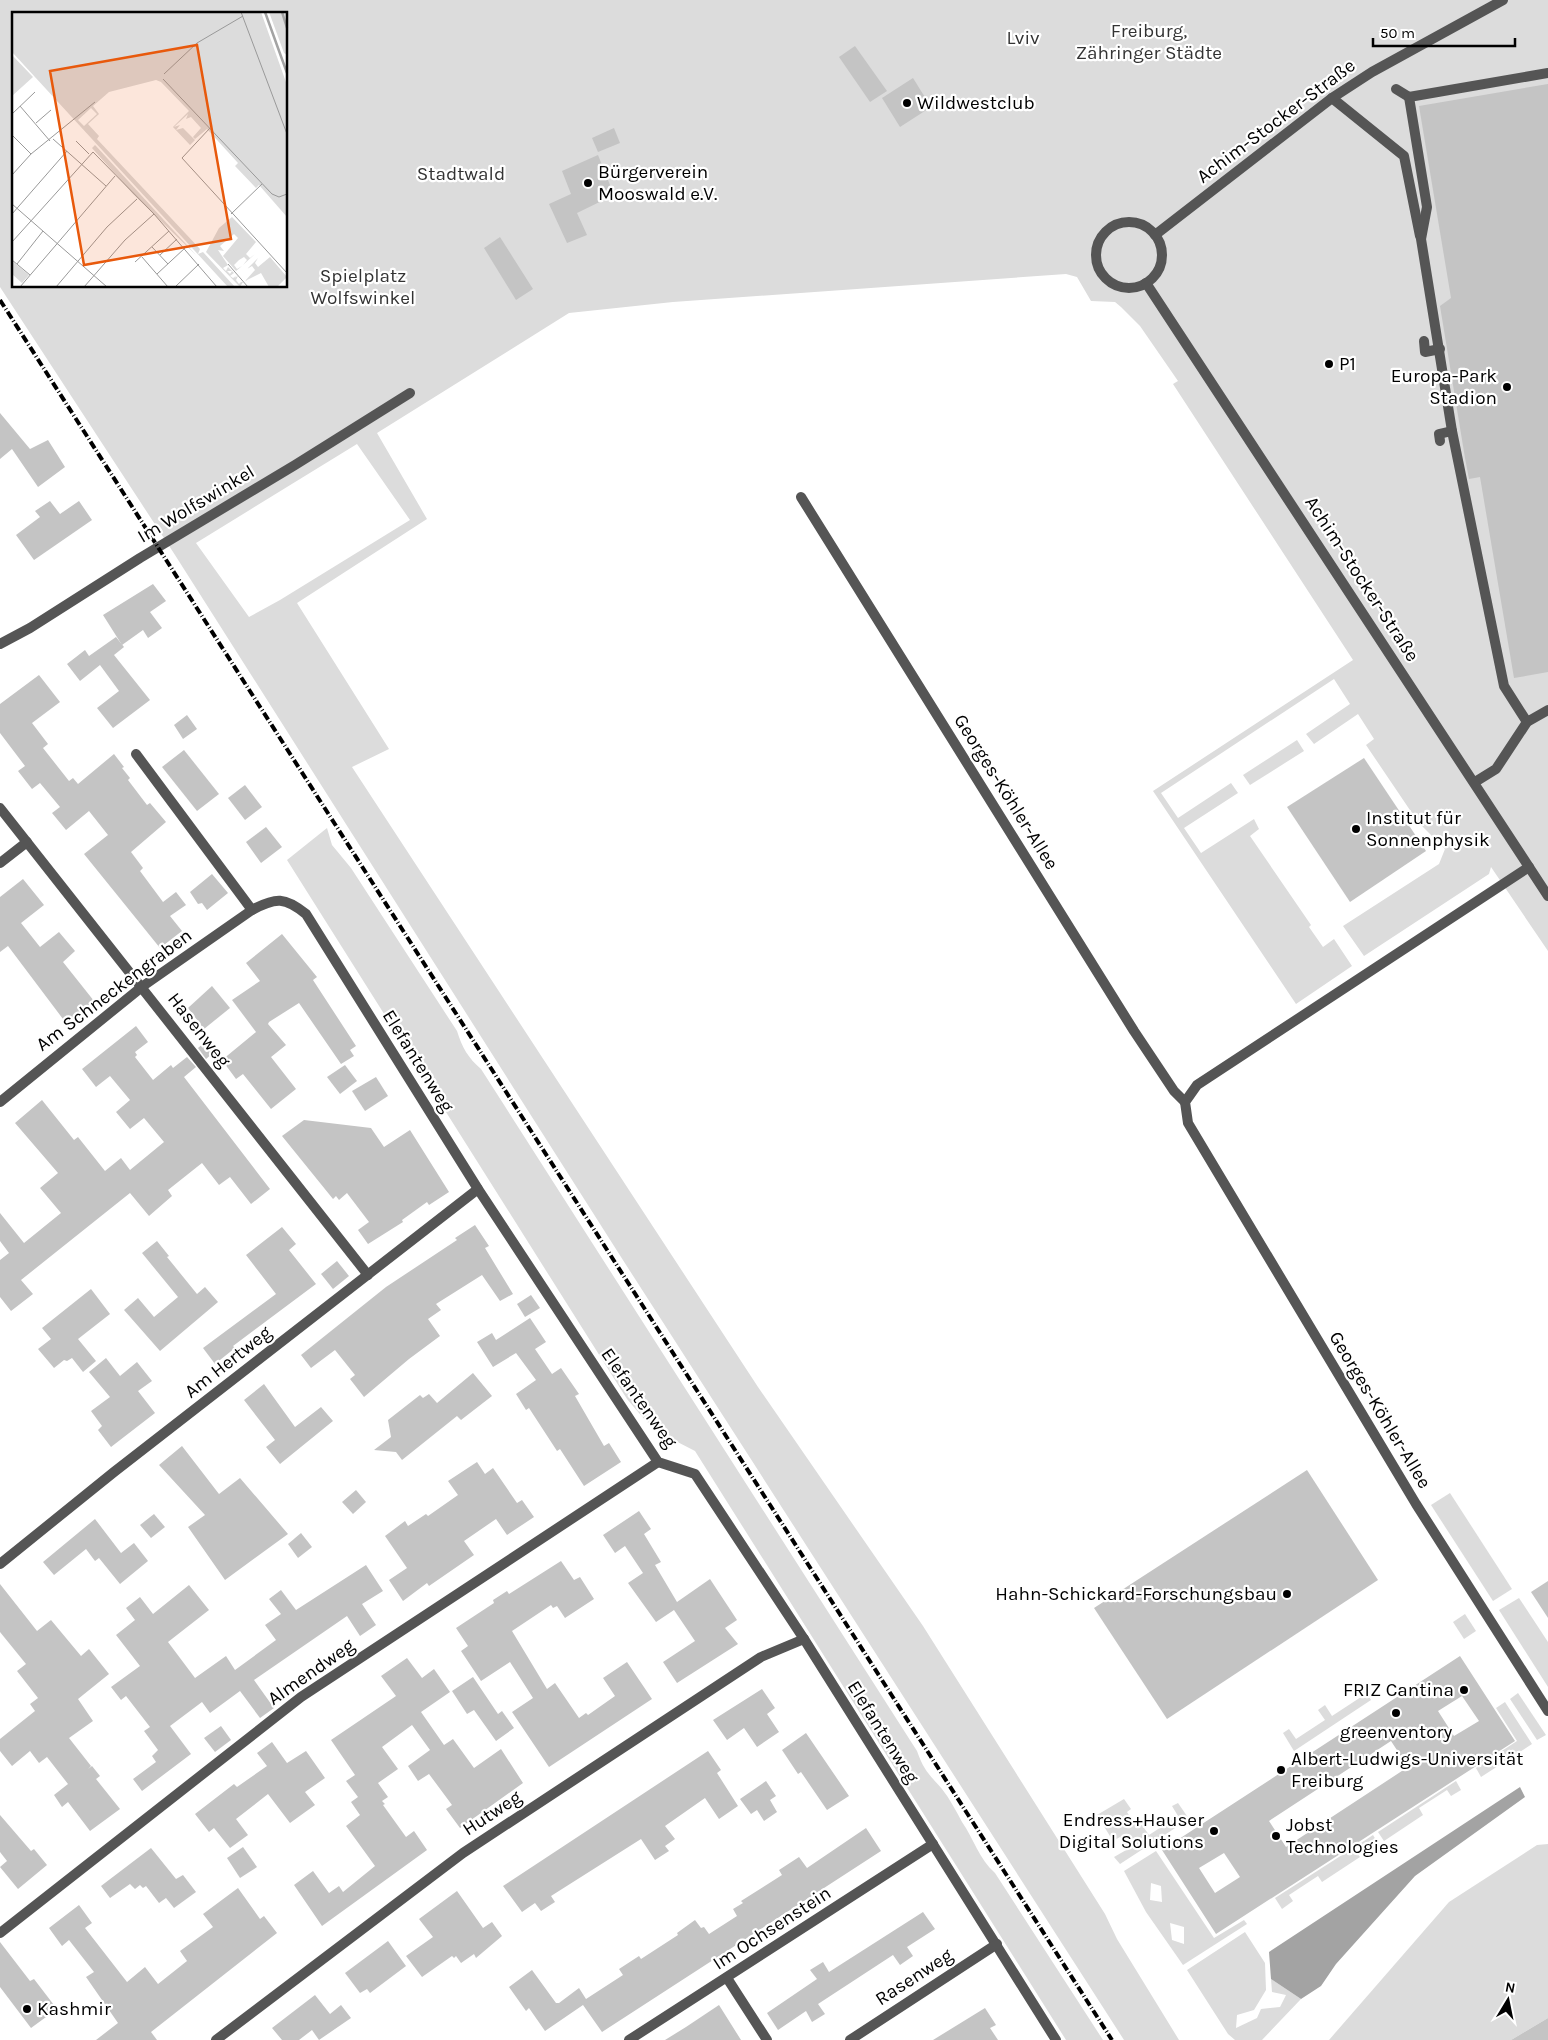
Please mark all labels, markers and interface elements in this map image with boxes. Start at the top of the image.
inset map [12,12,288,288]
scale bar [1373,15,1516,47]
park label: Freiburg, Zähringer Städte [1076,20,1222,64]
text: 50 m [1380,24,1415,42]
park label: Lviv [1006,27,1040,49]
street label: Achim-Stocker-Straße [1193,54,1359,188]
place label: Wildwestclub [917,92,1035,114]
marker: Wildwestclub [901,97,913,109]
place label: Bürgerverein Mooswald e.V. [598,161,717,205]
park label: Stadtwald [417,163,505,185]
marker: Bürgerverein Mooswald e.V. [582,177,594,189]
park label: Spielplatz Wolfswinkel [311,265,415,309]
place label: P1 [1339,353,1356,375]
marker: P1 [1323,358,1335,370]
place label: Europa-Park Stadion [1391,365,1497,409]
marker: Europa-Park Stadion [1501,381,1513,393]
street label: Im Wolfswinkel [134,460,258,548]
street label: Achim-Stocker-Straße [1300,492,1424,666]
street label: Georges-Köhler-Allee [949,710,1063,874]
place label: Institut für Sonnenphysik [1366,807,1490,851]
marker: Institut für Sonnenphysik [1350,823,1362,835]
street label: Am Schneckengraben [32,924,196,1056]
street label: Hasenweg [163,988,235,1072]
street label: Elefantenweg [378,1006,458,1117]
street label: Am Hertweg [180,1321,276,1403]
street label: Georges-Köhler-Allee [1324,1328,1436,1492]
street label: Elefantenweg [596,1344,682,1452]
place label: Hahn-Schickard-Forschungsbau [995,1583,1277,1605]
marker: Hahn-Schickard-Forschungsbau [1281,1588,1293,1600]
street label: Almendweg [263,1634,359,1710]
street label: Elefantenweg [843,1677,923,1788]
place label: FRIZ Cantina [1343,1679,1454,1701]
marker: FRIZ Cantina [1458,1684,1470,1696]
marker: greenventory [1390,1707,1402,1719]
place label: greenventory [1340,1721,1452,1743]
place label: Albert-Ludwigs-Universität Freiburg [1291,1748,1523,1792]
marker: Albert-Ludwigs-Universität Freiburg [1275,1764,1287,1776]
street label: Hutweg [458,1786,526,1840]
place label: Endress+Hauser Digital Solutions [1059,1809,1204,1853]
place label: Jobst Technologies [1286,1814,1399,1858]
marker: Endress+Hauser Digital Solutions [1208,1825,1220,1837]
marker: Jobst Technologies [1270,1830,1282,1842]
street label: Im Ochsenstein [709,1882,835,1974]
street label: Rasenweg [871,1944,957,2010]
north arrow [1483,1975,1533,2025]
text: N [1504,1978,1517,1997]
place label: Kashmir [37,1998,111,2020]
marker: Kashmir [21,2003,33,2015]

